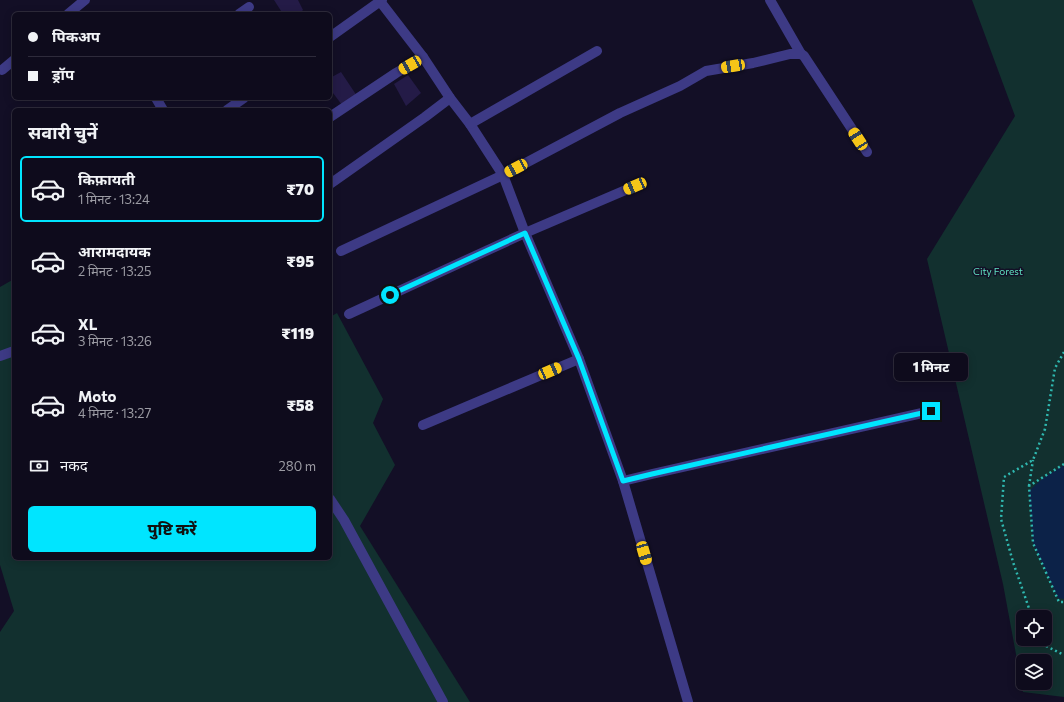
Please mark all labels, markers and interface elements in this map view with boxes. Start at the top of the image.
text: पिकअप [52,27,100,45]
car [397,54,423,76]
car [720,58,746,74]
text: ड्रॉप [52,65,74,83]
text: सवारी चुनें [28,121,98,143]
car [846,126,870,152]
car [503,157,529,179]
text: किफ़ायती [78,170,135,188]
icon: car [30,171,66,207]
car [622,176,648,196]
text: ₹70 [286,180,314,198]
text: 1 मिनट · 13:24 [78,191,150,207]
text: आरामदायक [78,242,151,260]
icon: car [30,243,66,279]
text: ₹95 [286,252,314,270]
text: 2 मिनट · 13:25 [78,263,151,279]
park label: City Forest [973,265,1023,277]
route start [381,286,399,304]
icon: car [30,315,66,351]
text: XL [78,315,97,333]
text: ₹119 [281,324,314,342]
text: 3 मिनट · 13:26 [78,333,152,349]
callout: 1 मिनट [894,353,968,381]
text: 1 मिनट [913,359,949,375]
car [537,361,563,381]
icon: car [30,387,66,423]
text: Moto [78,387,117,405]
text: ₹58 [286,396,314,414]
route end [922,402,940,420]
text: 4 मिनट · 13:27 [78,405,151,421]
icon: cash [28,455,50,477]
text: नकद [60,456,88,474]
text: 280 m [279,458,316,474]
button: पुष्टि करें [28,506,316,552]
car [635,540,653,566]
map controls [1016,610,1052,690]
button: locate [1016,610,1052,646]
button: layers [1016,654,1052,690]

